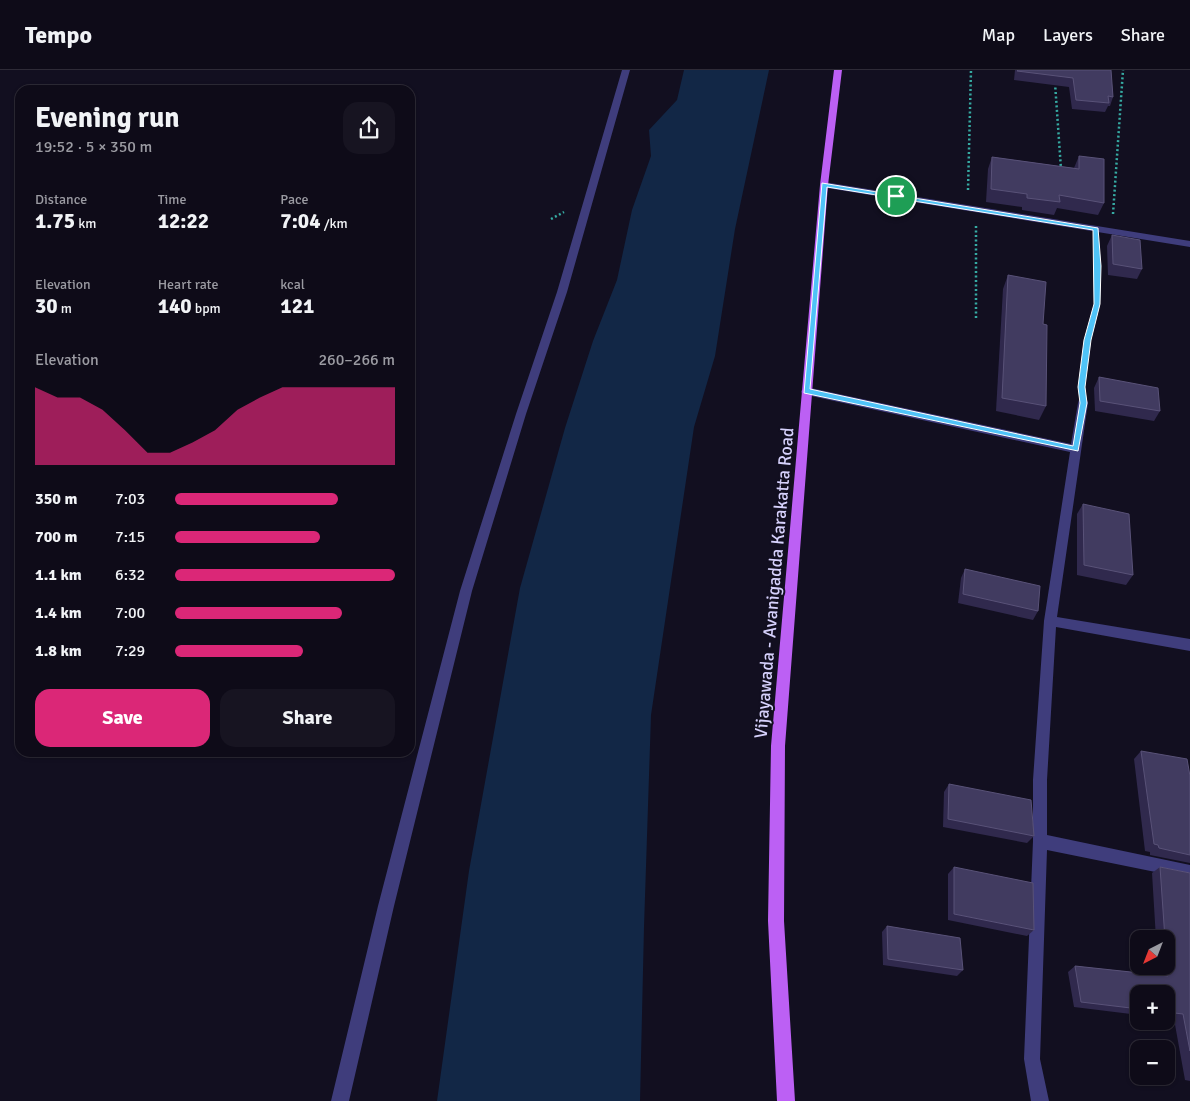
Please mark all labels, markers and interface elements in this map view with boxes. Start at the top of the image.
text: Tempo [25,20,92,50]
text: Map [982,24,1015,46]
text: Layers [1043,24,1093,46]
text: Share [1121,24,1165,46]
text: Evening run [35,101,180,135]
button: share [343,102,395,154]
text: 19:52 · 5 × 350 m [35,137,152,157]
pin [875,175,917,217]
icon: arrive [882,182,910,210]
text: Distance [35,191,87,208]
text: Time [158,191,187,208]
text: Pace [280,191,309,208]
text: 1.75 [35,208,75,234]
text: 12:22 [158,208,209,234]
text: 7:04 [280,208,321,234]
text: km [75,215,96,232]
text: /km [321,215,348,232]
text: Elevation [35,276,91,293]
text: Heart rate [158,276,218,293]
text: kcal [280,276,305,293]
text: 30 [35,293,58,319]
text: 140 [158,293,192,319]
text: 121 [280,293,314,319]
text: m [58,300,72,317]
text: bpm [192,300,221,317]
text: Elevation [35,350,99,370]
text: 260–266 m [318,350,395,370]
street label: Vijayawada - Avanigadda Karakatta Road [749,427,799,739]
text: 350 m [35,489,77,509]
text: 7:03 [115,489,145,509]
text: 700 m [35,527,77,547]
text: 7:15 [115,527,145,547]
text: 1.1 km [35,565,82,585]
text: 6:32 [115,565,145,585]
text: 1.4 km [35,603,82,623]
text: 7:00 [115,603,145,623]
text: 1.8 km [35,641,82,661]
text: 7:29 [115,641,145,661]
button: Save [35,689,210,747]
button: Share [220,689,395,747]
north arrow [1130,930,1175,975]
map controls [1130,930,1175,1085]
button: + [1130,985,1175,1030]
button: − [1130,1040,1175,1085]

